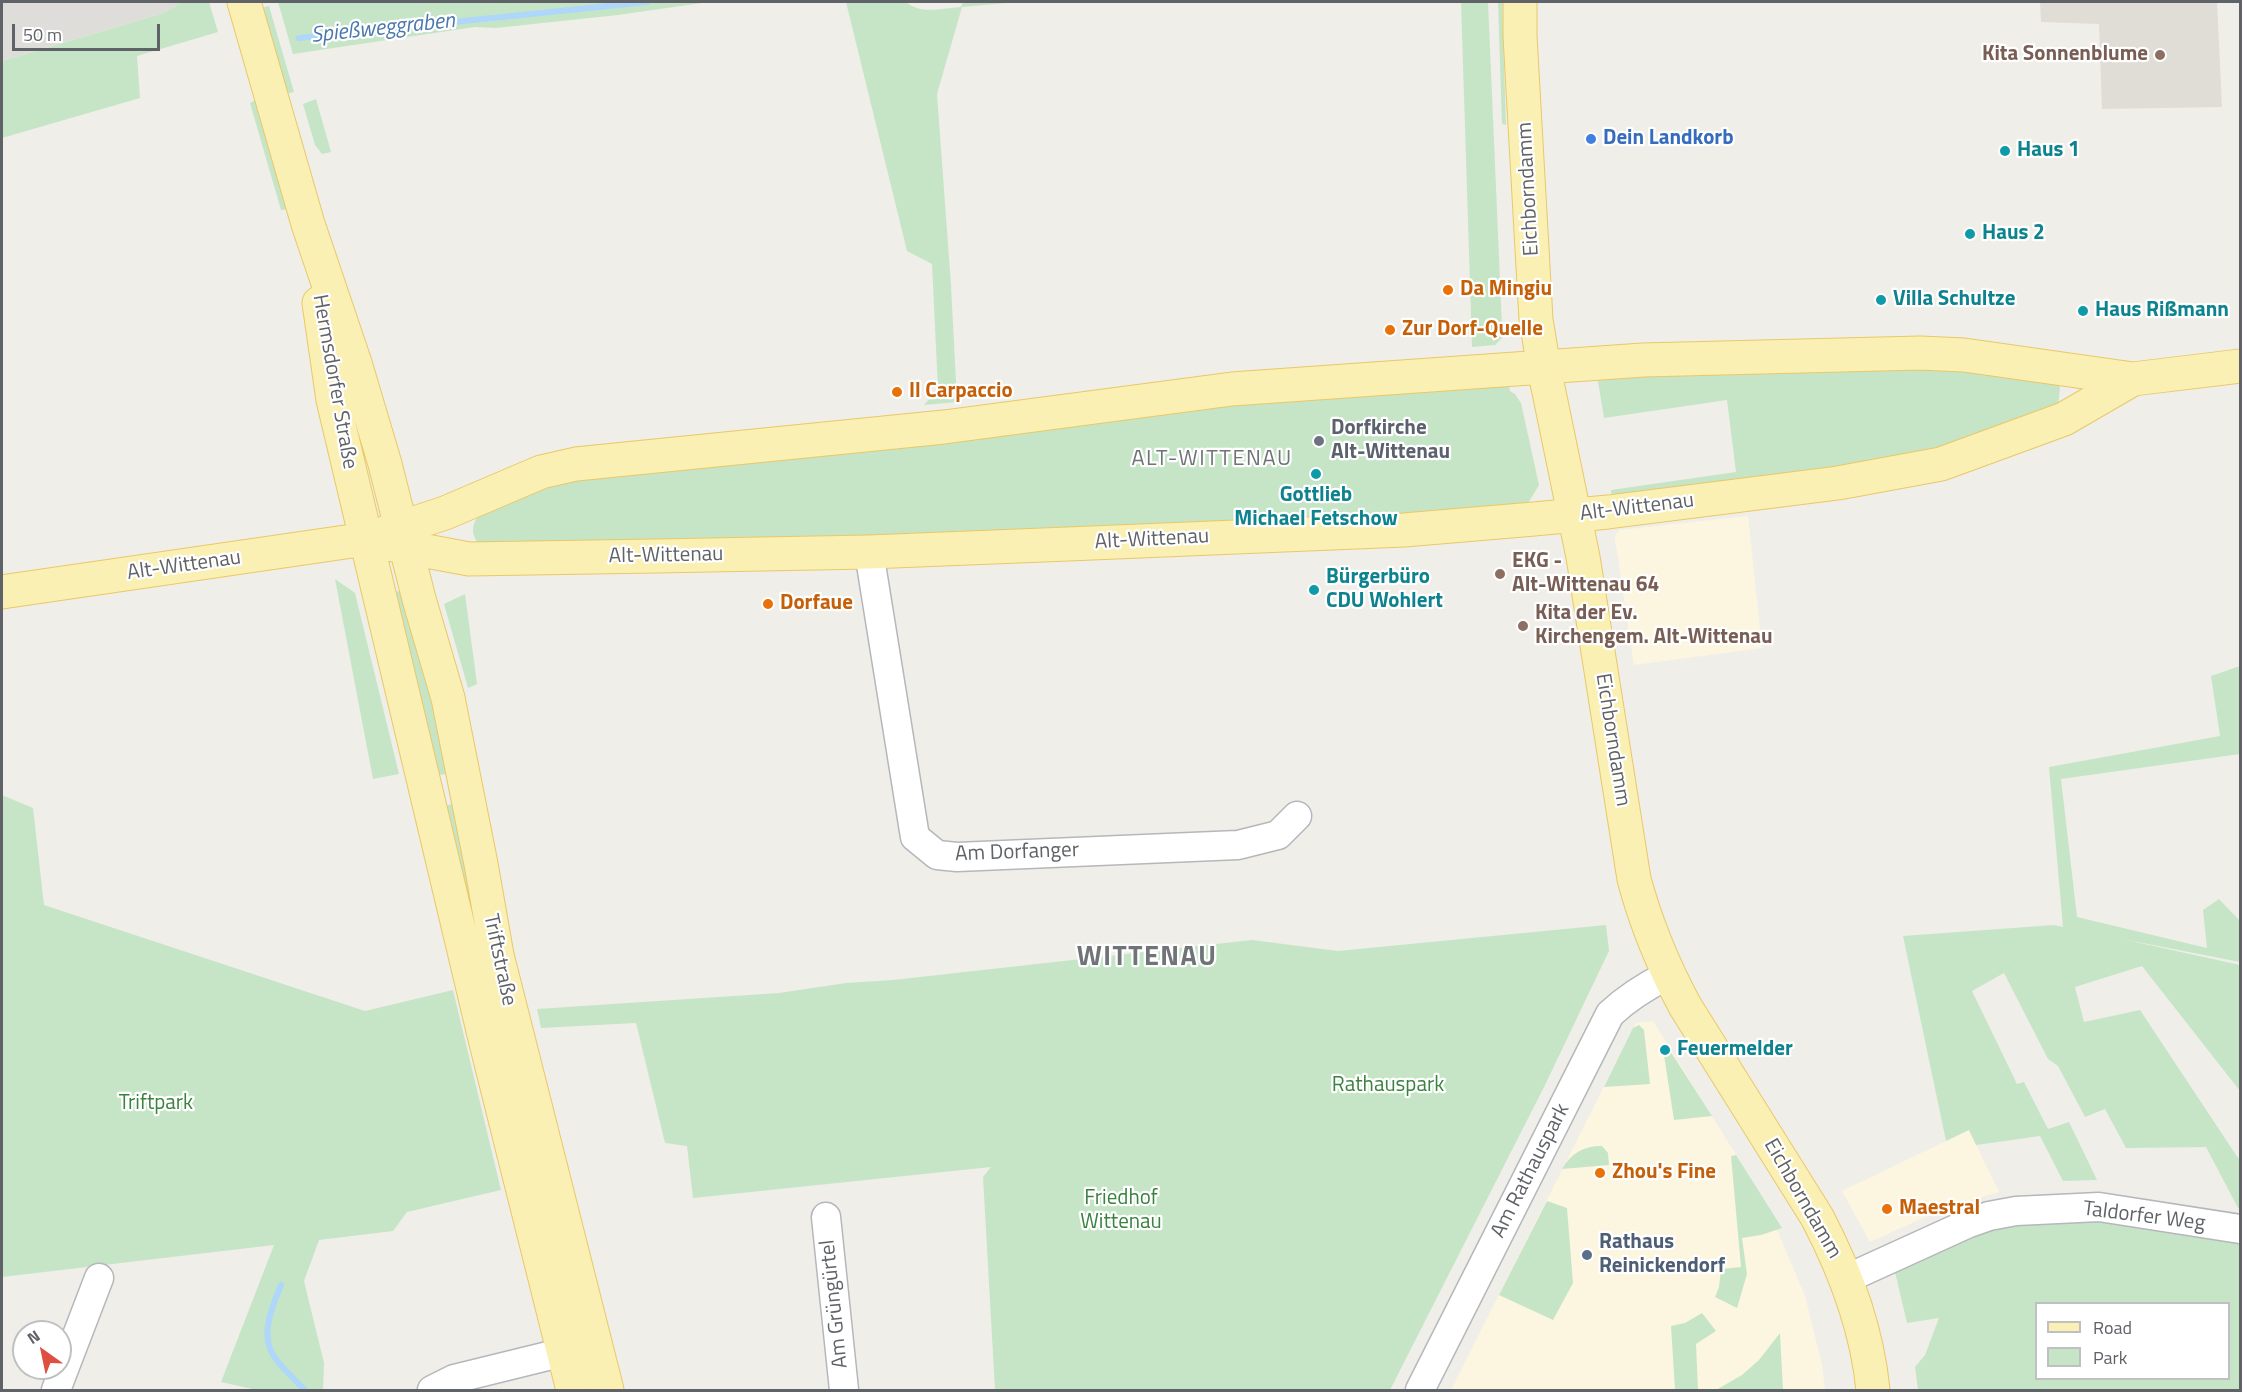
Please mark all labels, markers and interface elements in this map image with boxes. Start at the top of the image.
water label: Spießweggraben [310,8,456,50]
scale bar [15,12,164,50]
text: 50 m [23,21,62,48]
place label: Kita Sonnenblume [1982,42,2148,68]
marker: Kita Sonnenblume [2153,48,2167,62]
street label: Eichborndamm [1513,121,1545,257]
place label: Dein Landkorb [1603,126,1734,152]
marker: Dein Landkorb [1584,132,1598,146]
place label: Haus 1 [2017,138,2080,164]
marker: Haus 1 [1998,144,2012,158]
place label: Haus 2 [1982,221,2045,247]
marker: Haus 2 [1963,227,1977,241]
place label: Da Mingiu [1460,277,1552,303]
marker: Da Mingiu [1441,283,1455,297]
place label: Villa Schultze [1893,287,2015,313]
street label: Hermsdorfer Straße [306,293,362,471]
marker: Villa Schultze [1874,293,1888,307]
place label: Haus Rißmann [2095,298,2229,324]
marker: Haus Rißmann [2076,304,2090,318]
place label: Zur Dorf-Quelle [1402,317,1543,343]
marker: Zur Dorf-Quelle [1383,323,1397,337]
place label: Il Carpaccio [909,379,1013,405]
marker: Il Carpaccio [890,385,904,399]
place label: Dorfkirche Alt-Wittenau [1331,416,1450,466]
marker: Dorfkirche Alt-Wittenau [1312,434,1326,448]
district label: ALT-WITTENAU [1131,447,1293,473]
marker: Gottlieb Michael Fetschow [1309,467,1323,481]
place label: Gottlieb Michael Fetschow [1234,483,1398,533]
street label: Alt-Wittenau [1579,489,1695,527]
street label: Alt-Wittenau [1094,524,1210,556]
street label: Alt-Wittenau [609,542,723,570]
street label: Alt-Wittenau [126,546,242,586]
place label: EKG - Alt-Wittenau 64 [1512,549,1659,599]
place label: Bürgerbüro CDU Wohlert [1326,565,1443,615]
marker: EKG - Alt-Wittenau 64 [1493,567,1507,581]
marker: Bürgerbüro CDU Wohlert [1307,583,1321,597]
place label: Dorfaue [780,591,853,617]
marker: Dorfaue [761,597,775,611]
place label: Kita der Ev. Kirchengem. Alt-Wittenau [1535,601,1773,651]
marker: Kita der Ev. Kirchengem. Alt-Wittenau [1516,619,1530,633]
street label: Eichborndamm [1589,672,1635,808]
street label: Am Dorfanger [955,838,1079,868]
street label: Triftstraße [477,912,521,1008]
district label: WITTENAU [1077,942,1217,974]
place label: Feuermelder [1677,1037,1793,1063]
marker: Feuermelder [1658,1043,1672,1057]
park label: Rathauspark [1332,1073,1444,1099]
park label: Triftpark [119,1091,193,1117]
street label: Am Rathauspark [1486,1100,1576,1242]
street label: Eichborndamm [1758,1135,1846,1263]
place label: Zhou's Fine [1612,1160,1716,1186]
marker: Zhou's Fine [1593,1166,1607,1180]
park label: Friedhof Wittenau [1080,1186,1162,1236]
place label: Maestral [1899,1196,1980,1222]
street label: Taldorfer Weg [2081,1197,2207,1237]
marker: Maestral [1880,1202,1894,1216]
place label: Rathaus Reinickendorf [1599,1230,1725,1280]
street label: Am Grüngürtel [816,1238,854,1370]
marker: Rathaus Reinickendorf [1580,1248,1594,1262]
legend [2035,1302,2230,1380]
text: Road [2093,1314,2132,1341]
north arrow [12,1320,72,1380]
text: N [22,1323,44,1350]
text: Park [2093,1344,2127,1371]

